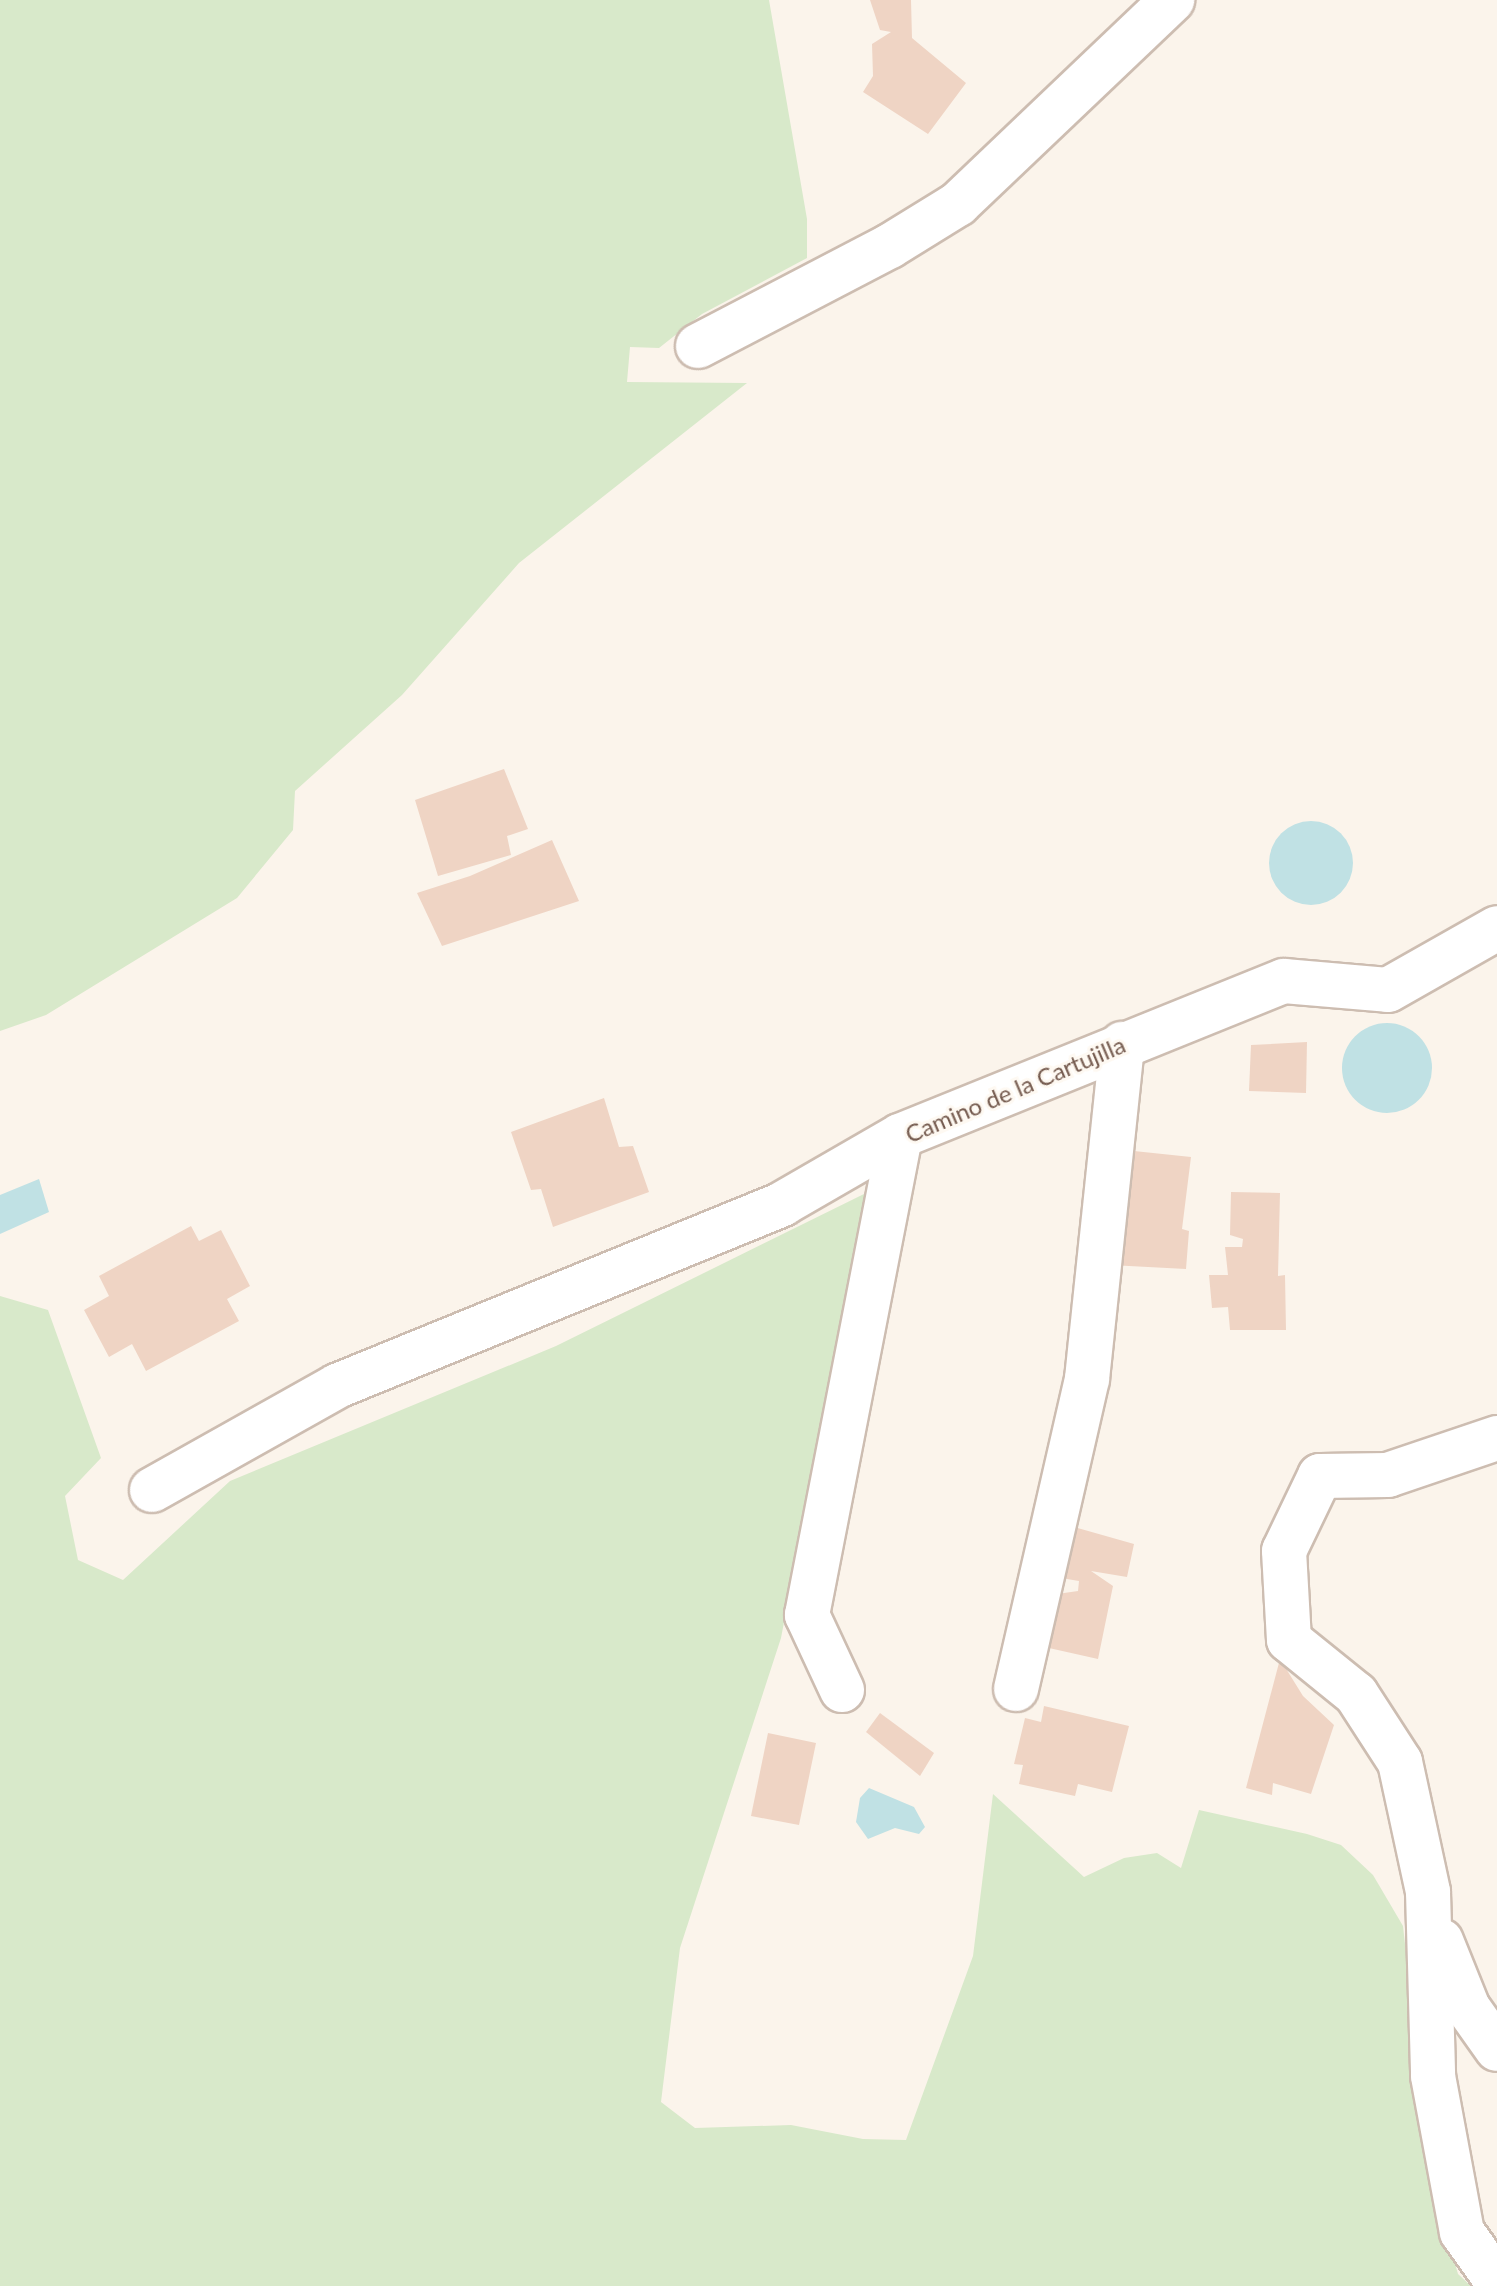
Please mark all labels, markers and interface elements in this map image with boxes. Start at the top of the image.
street label: Camino de la Cartujilla [901,1030,1129,1148]

